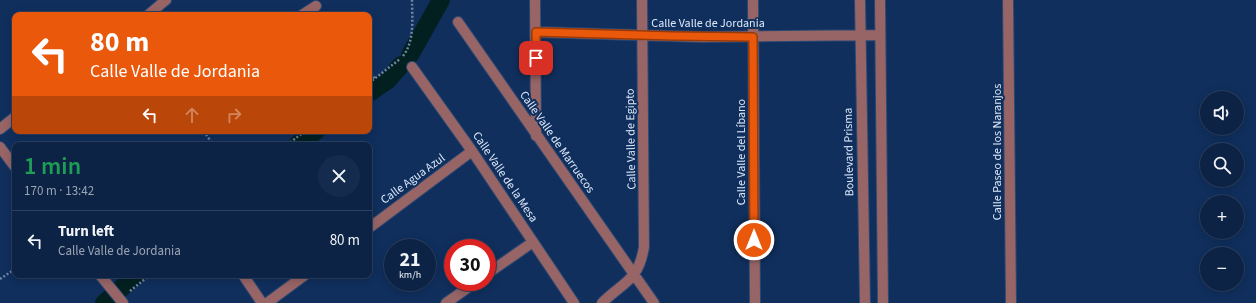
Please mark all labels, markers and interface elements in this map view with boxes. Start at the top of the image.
street label: Calle Valle de Jordania [651,15,765,32]
text: 80 m [90,22,149,62]
icon: left [24,28,76,80]
pin [519,41,553,75]
icon: arrive [525,47,547,69]
text: Calle Valle de Jordania [90,59,260,84]
street label: Calle Paseo de los Naranjos [989,84,1006,220]
street label: Calle Valle de Marruecos [515,88,599,196]
street label: Calle Valle de Egipto [622,88,640,190]
map controls [1200,91,1244,291]
button: sound [1200,91,1244,135]
street label: Calle Valle del Líbano [733,99,750,205]
icon: left [139,104,161,126]
icon: ahead [181,104,203,126]
icon: right [223,104,245,126]
street label: Boulevard Prisma [840,108,858,196]
street label: Calle Valle de la Mesa [468,128,542,226]
button: search [1200,143,1244,187]
text: 1 min [24,149,81,184]
street label: Calle Agua Azul [377,150,449,208]
button: close [318,155,360,197]
text: 170 m · 13:42 [24,182,94,200]
button: + [1200,195,1244,239]
position arrow [733,219,775,261]
text: Turn left [58,221,114,242]
icon: left [24,230,46,252]
text: 80 m [330,230,360,251]
speed limit sign: 30 [444,239,496,291]
text: Calle Valle de Jordania [58,242,181,260]
text: 21 [399,246,421,274]
button: − [1200,247,1244,291]
text: km/h [399,268,421,282]

